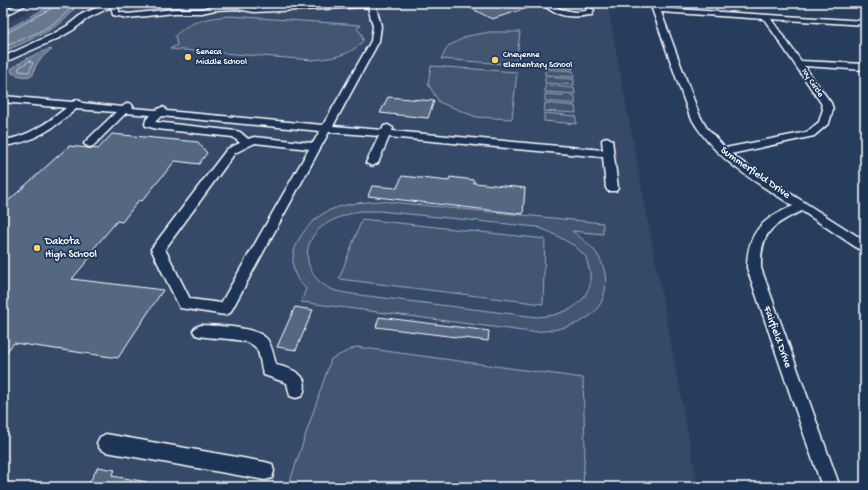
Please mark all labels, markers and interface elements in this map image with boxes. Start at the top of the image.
place label: Seneca Middle School [196,47,247,68]
place label: Cheyenne Elementary School [503,50,572,71]
marker: Seneca Middle School [183,52,193,62]
marker: Cheyenne Elementary School [490,55,500,65]
street label: Ivy Circle [798,66,826,100]
street label: Summerfield Drive [718,144,793,202]
place label: Dakota High School [44,236,98,261]
marker: Dakota High School [32,243,42,253]
street label: Fairfield Drive [760,303,795,370]

